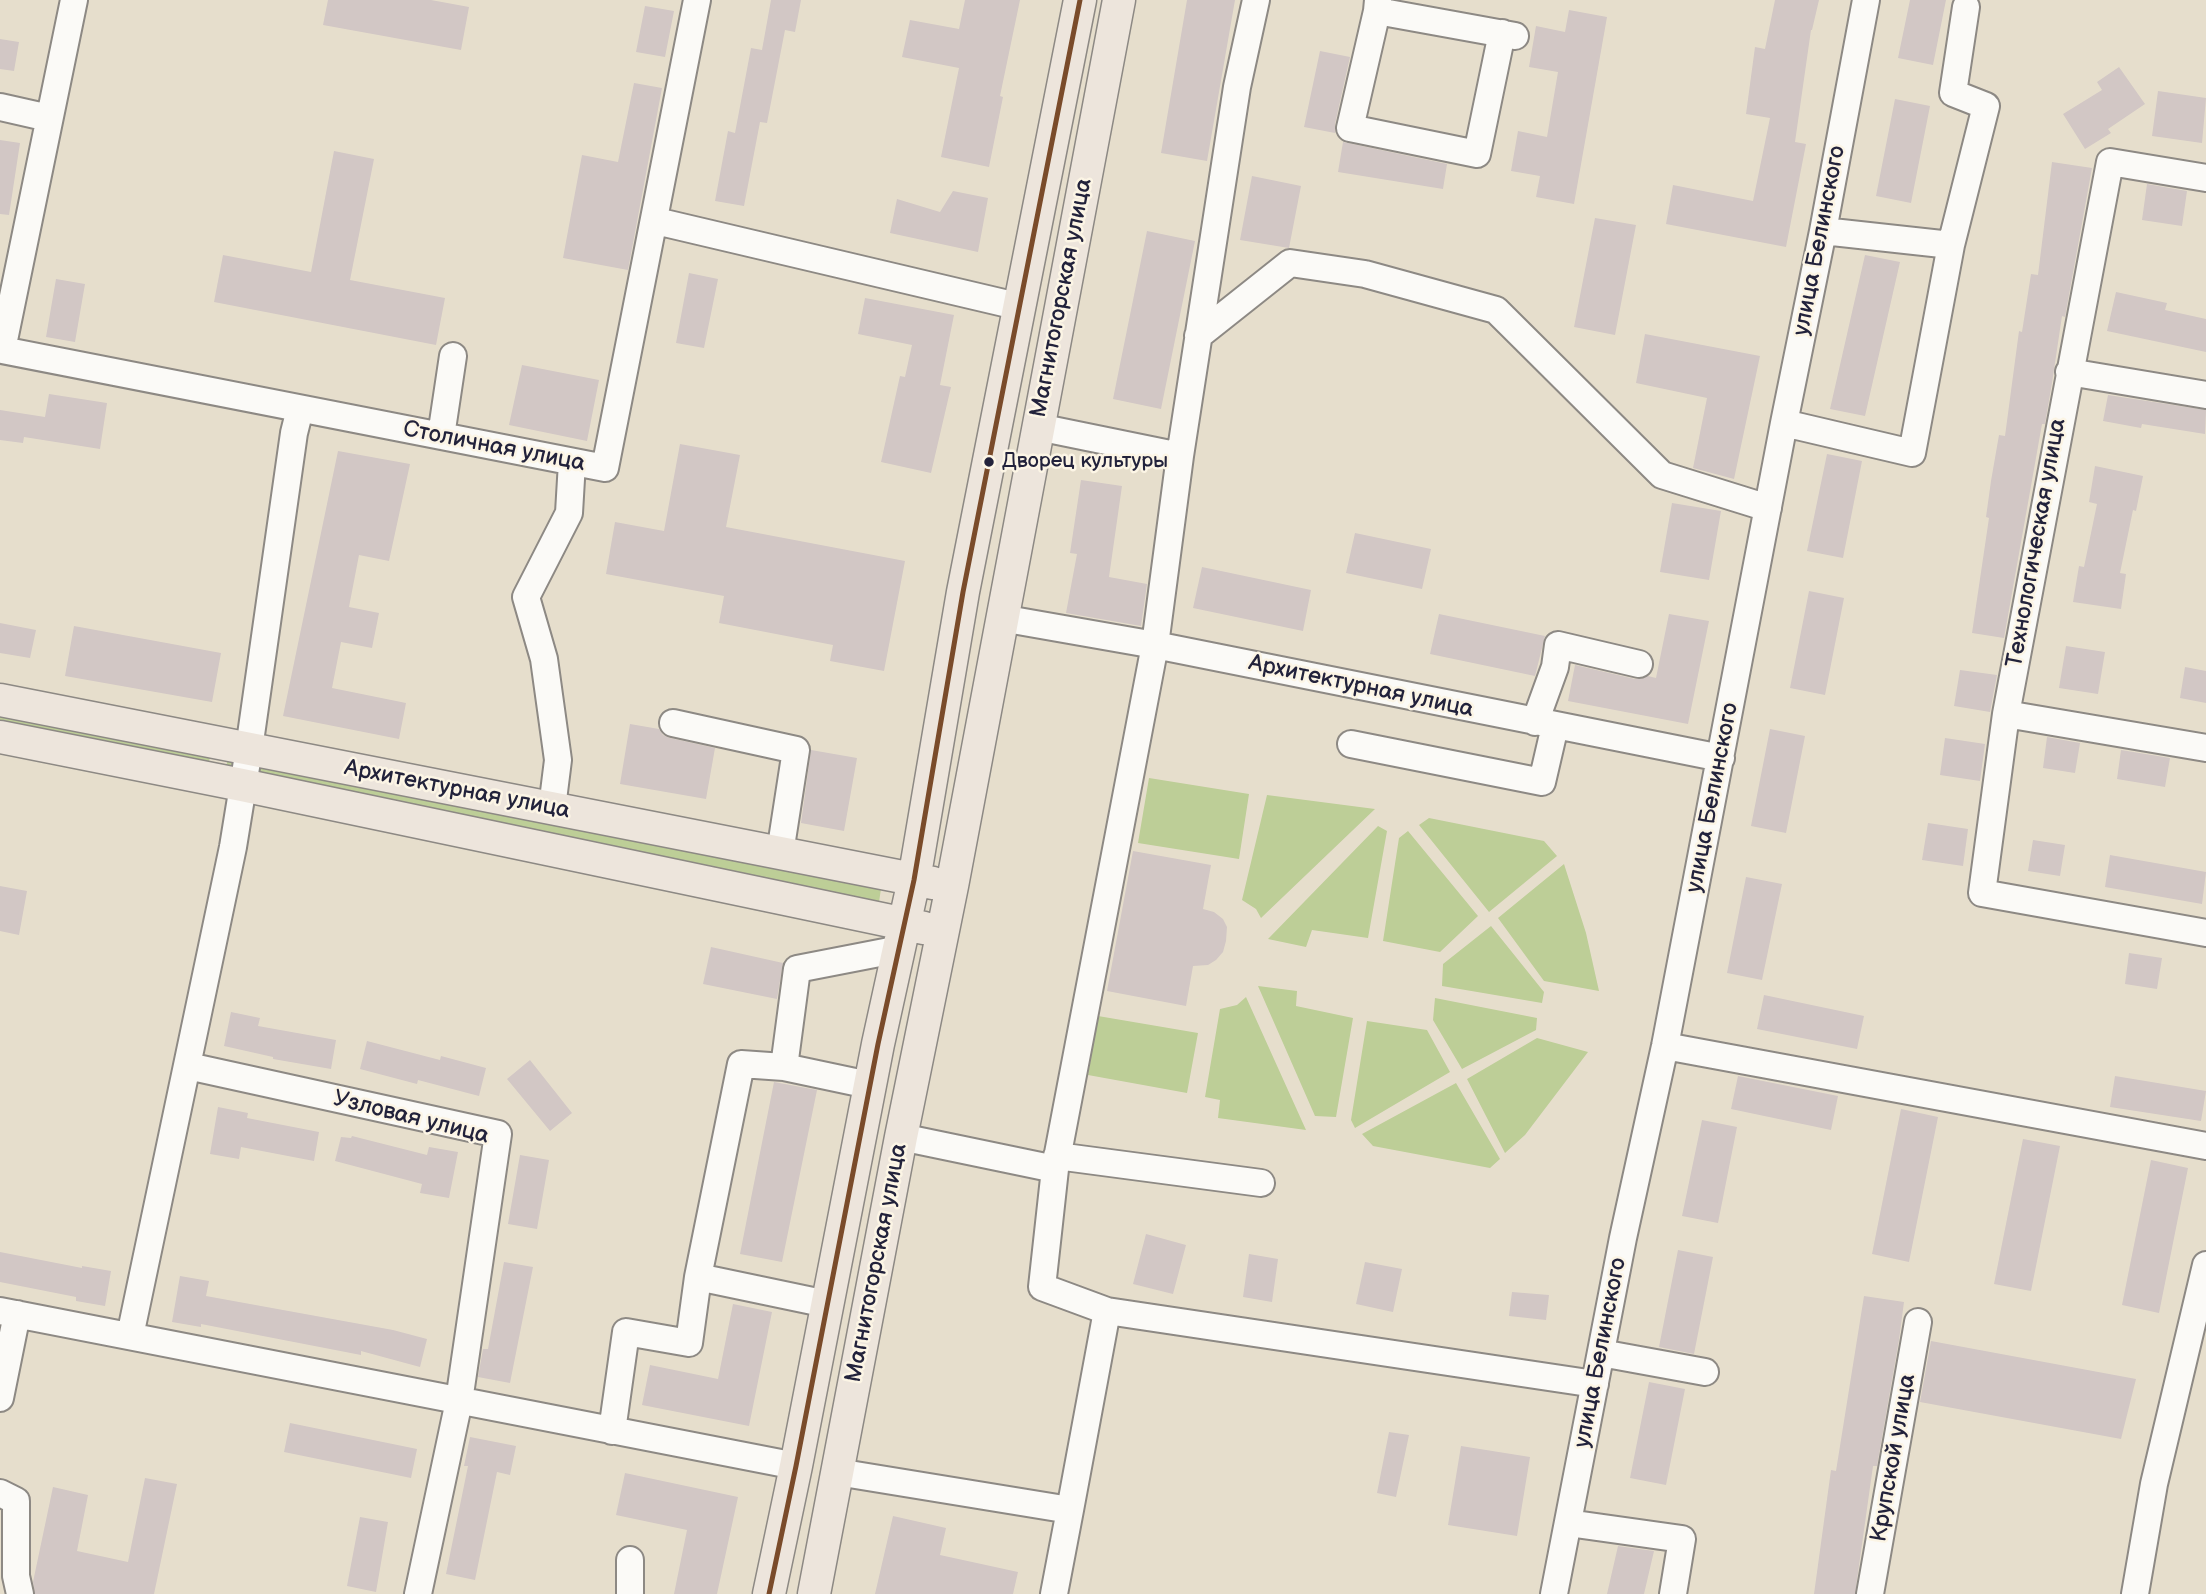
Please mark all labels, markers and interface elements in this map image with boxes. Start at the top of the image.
street label: улица Белинского [1788,144,1852,338]
street label: Магнитогорская улица [1025,176,1099,420]
street label: Столичная улица [401,416,587,478]
street label: Технологическая улица [2002,416,2072,670]
place label: Дворец культуры [1002,449,1168,475]
marker: Дворец культуры [982,455,996,469]
street label: Архитектурная улица [1246,650,1476,724]
street label: улица Белинского [1681,701,1745,895]
street label: Архитектурная улица [342,755,572,825]
street label: Узловая улица [330,1085,492,1151]
street label: Магнитогорская улица [840,1141,914,1385]
street label: улица Белинского [1569,1256,1633,1450]
street label: Крупской улица [1866,1372,1922,1544]

